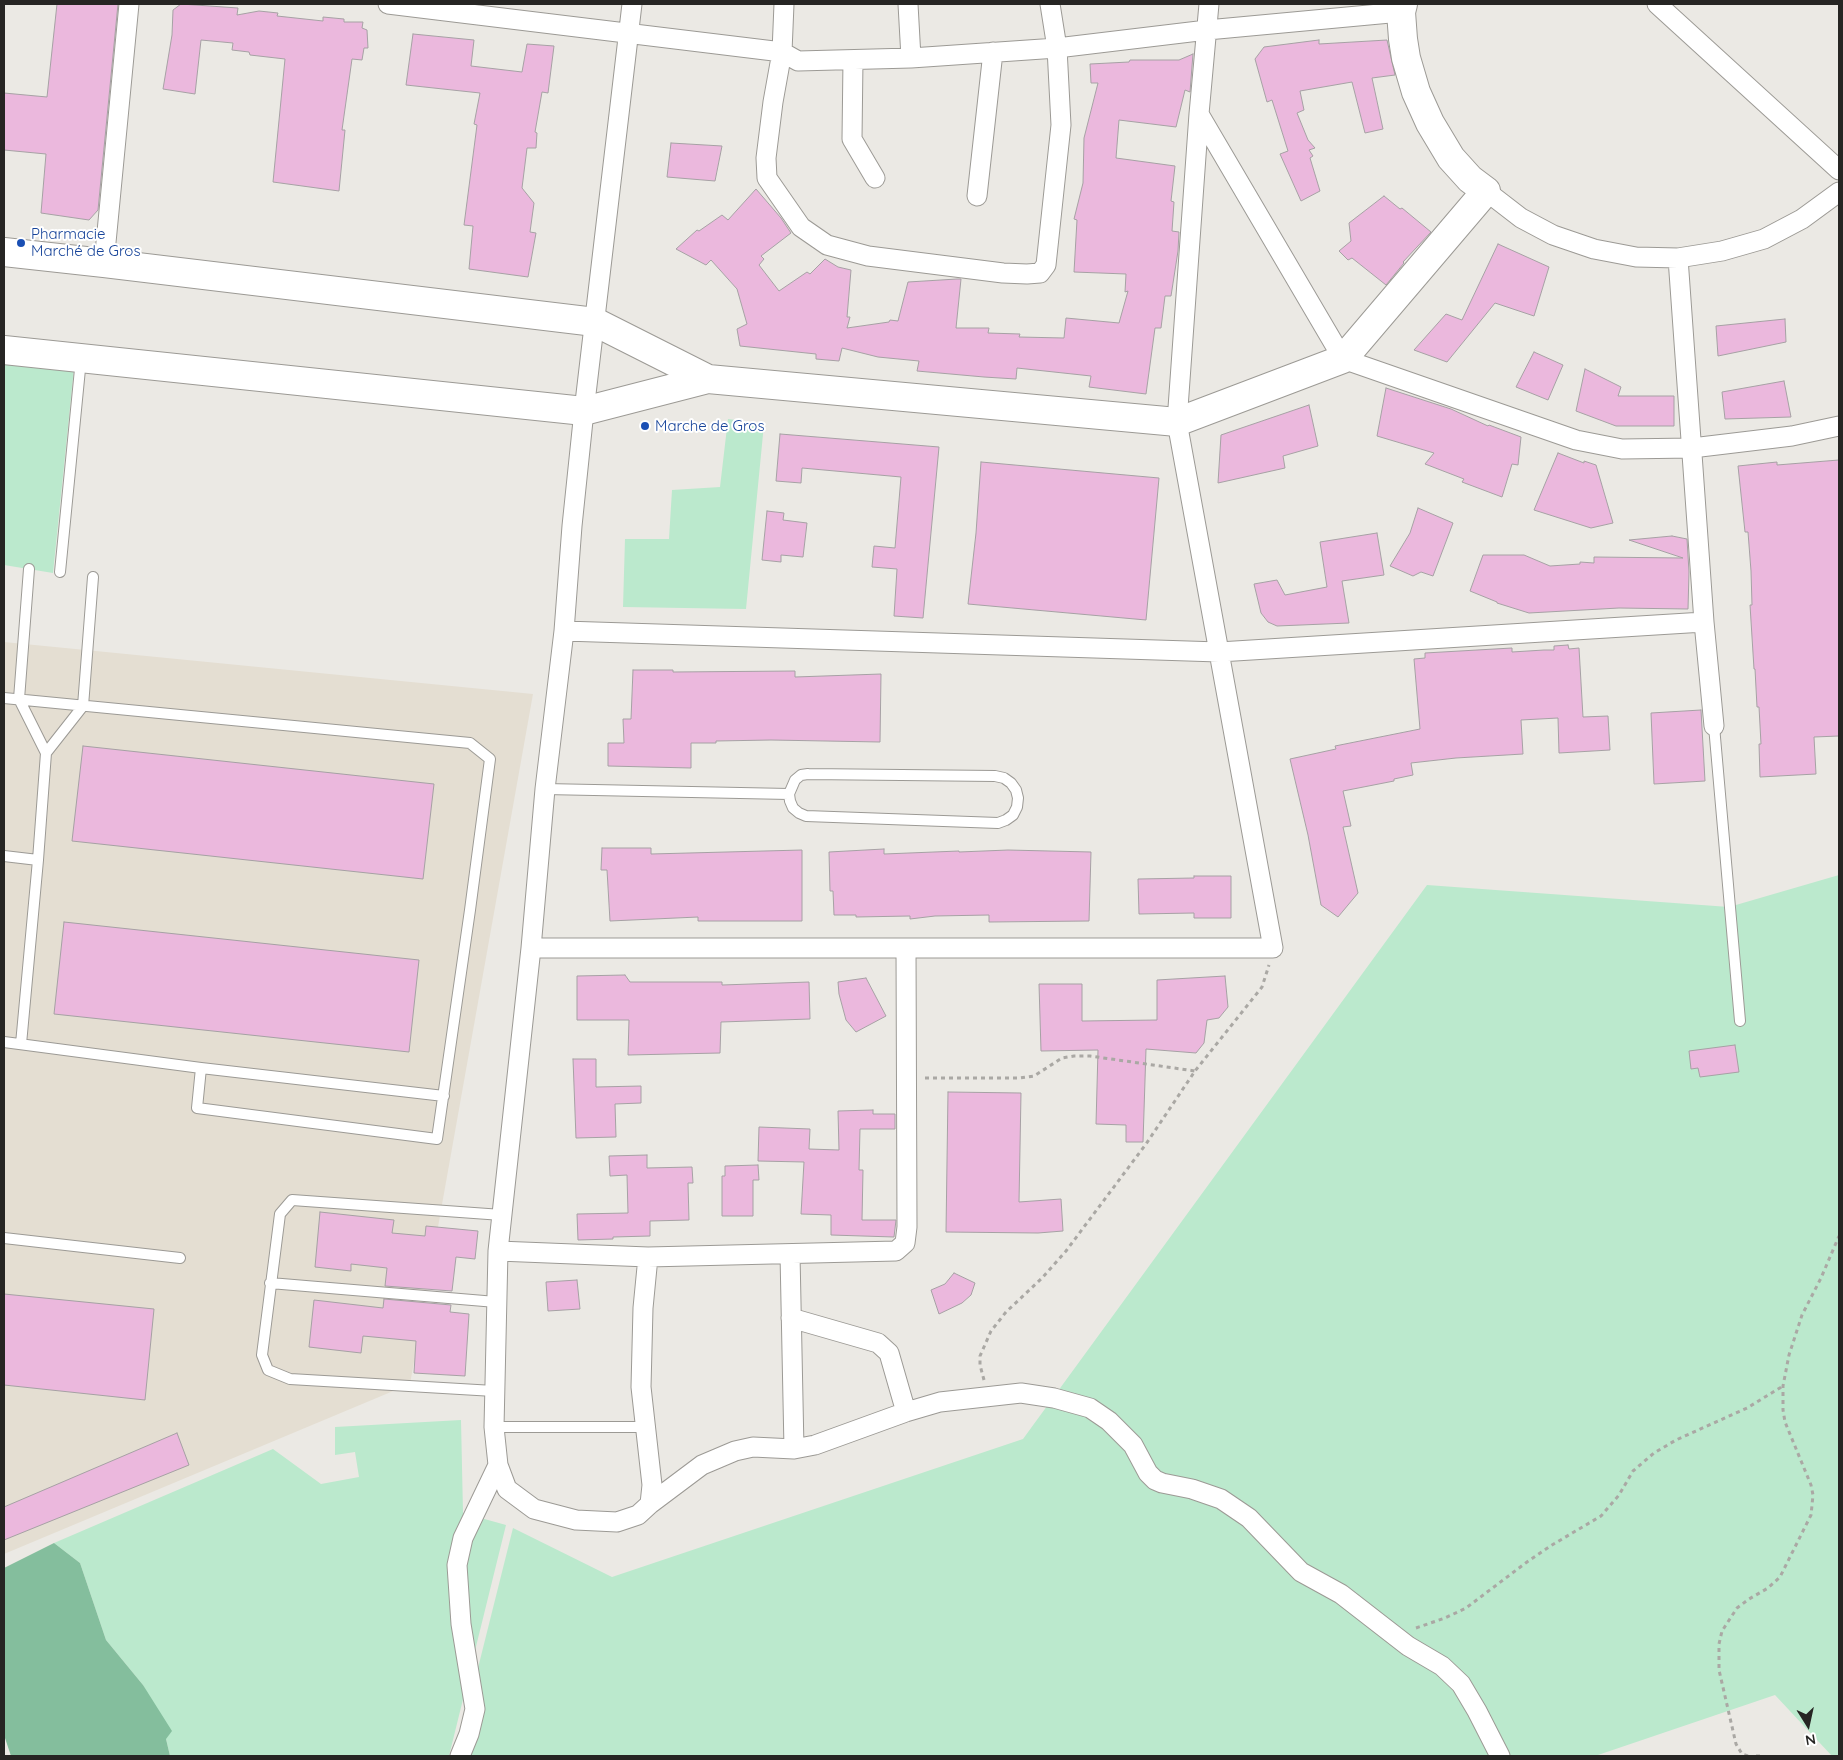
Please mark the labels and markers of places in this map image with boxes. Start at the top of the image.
place label: Pharmacie Marché de Gros [31,225,140,260]
marker: Pharmacie Marché de Gros [15,237,27,249]
place label: Marche de Gros [655,417,764,435]
marker: Marche de Gros [639,420,651,432]

